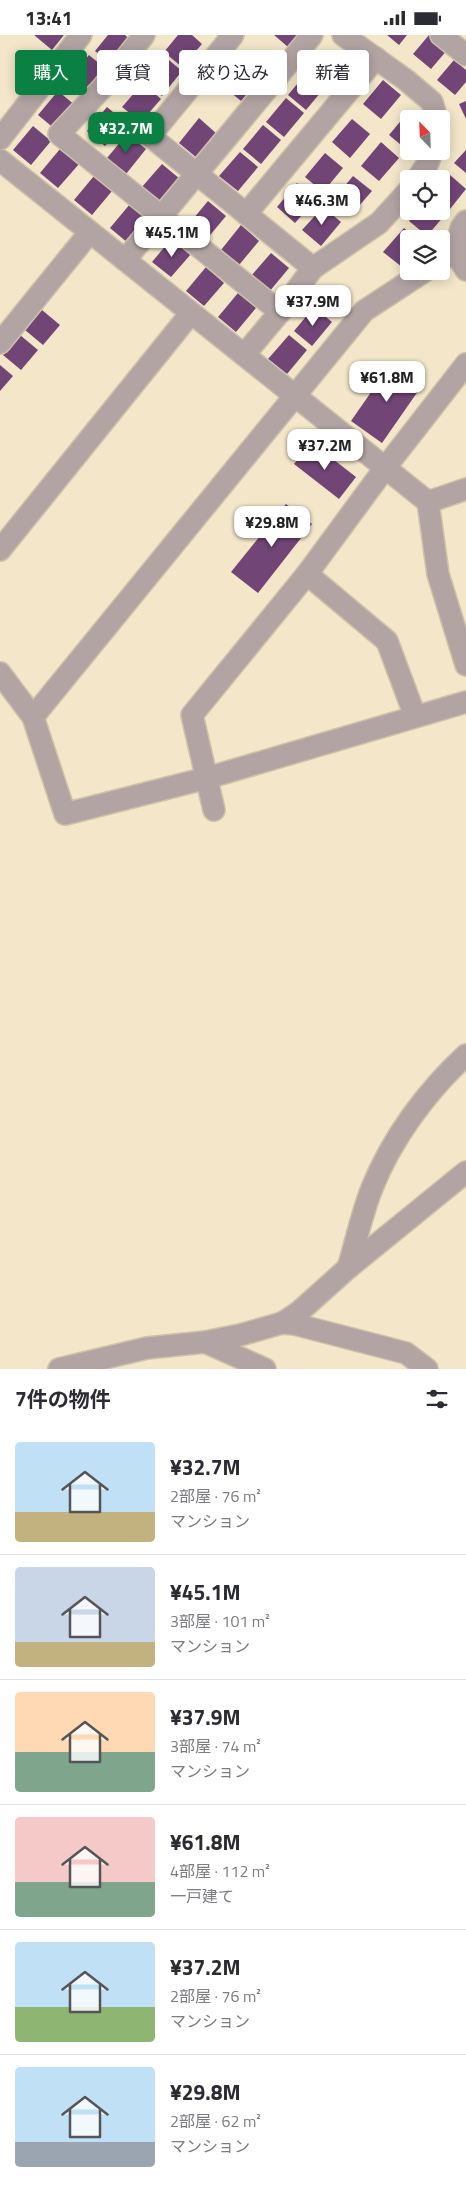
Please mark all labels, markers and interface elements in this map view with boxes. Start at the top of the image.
text: 13:41 [25,3,72,32]
chip: 購入 [15,50,87,95]
chip: 賃貸 [97,50,169,95]
chip: 絞り込み [179,50,287,95]
chip: 新着 [297,50,369,95]
north arrow [400,110,450,160]
map controls [400,110,450,280]
pin: ¥32.7M [85,111,167,154]
text: ¥32.7M [99,116,153,140]
button: locate [400,170,450,220]
pin: ¥46.3M [281,183,363,226]
text: ¥46.3M [295,188,349,212]
pin: ¥45.1M [131,215,213,258]
text: ¥45.1M [145,220,199,244]
button: layers [400,230,450,280]
pin: ¥37.9M [272,285,354,327]
text: ¥37.9M [286,289,340,313]
pin: ¥61.8M [346,361,428,403]
text: ¥61.8M [360,365,414,389]
pin: ¥37.2M [284,429,366,471]
text: ¥37.2M [298,433,352,457]
pin: ¥29.8M [231,505,313,548]
text: ¥29.8M [245,510,299,534]
text: 7件の物件 [15,1383,111,1415]
icon: filters [423,1385,451,1413]
text: ¥32.7M [170,1451,240,1483]
icon: home [55,1462,115,1522]
text: 2部屋 · 76 m² [170,1484,261,1508]
text: マンション [170,1509,250,1533]
text: ¥45.1M [170,1576,240,1608]
icon: home [55,1587,115,1647]
text: 3部屋 · 101 m² [170,1609,270,1633]
text: マンション [170,1634,250,1658]
text: ¥37.9M [170,1701,240,1733]
icon: home [55,1712,115,1772]
text: 3部屋 · 74 m² [170,1734,261,1758]
text: マンション [170,1759,250,1783]
text: ¥61.8M [170,1826,240,1858]
icon: home [55,1837,115,1897]
text: 4部屋 · 112 m² [170,1859,270,1883]
text: 一戸建て [170,1884,234,1908]
text: ¥37.2M [170,1951,240,1983]
icon: home [55,1962,115,2022]
text: 2部屋 · 76 m² [170,1984,261,2008]
text: マンション [170,2009,250,2033]
text: ¥29.8M [170,2076,240,2108]
icon: home [55,2087,115,2147]
text: 2部屋 · 62 m² [170,2109,261,2133]
text: マンション [170,2134,250,2158]

